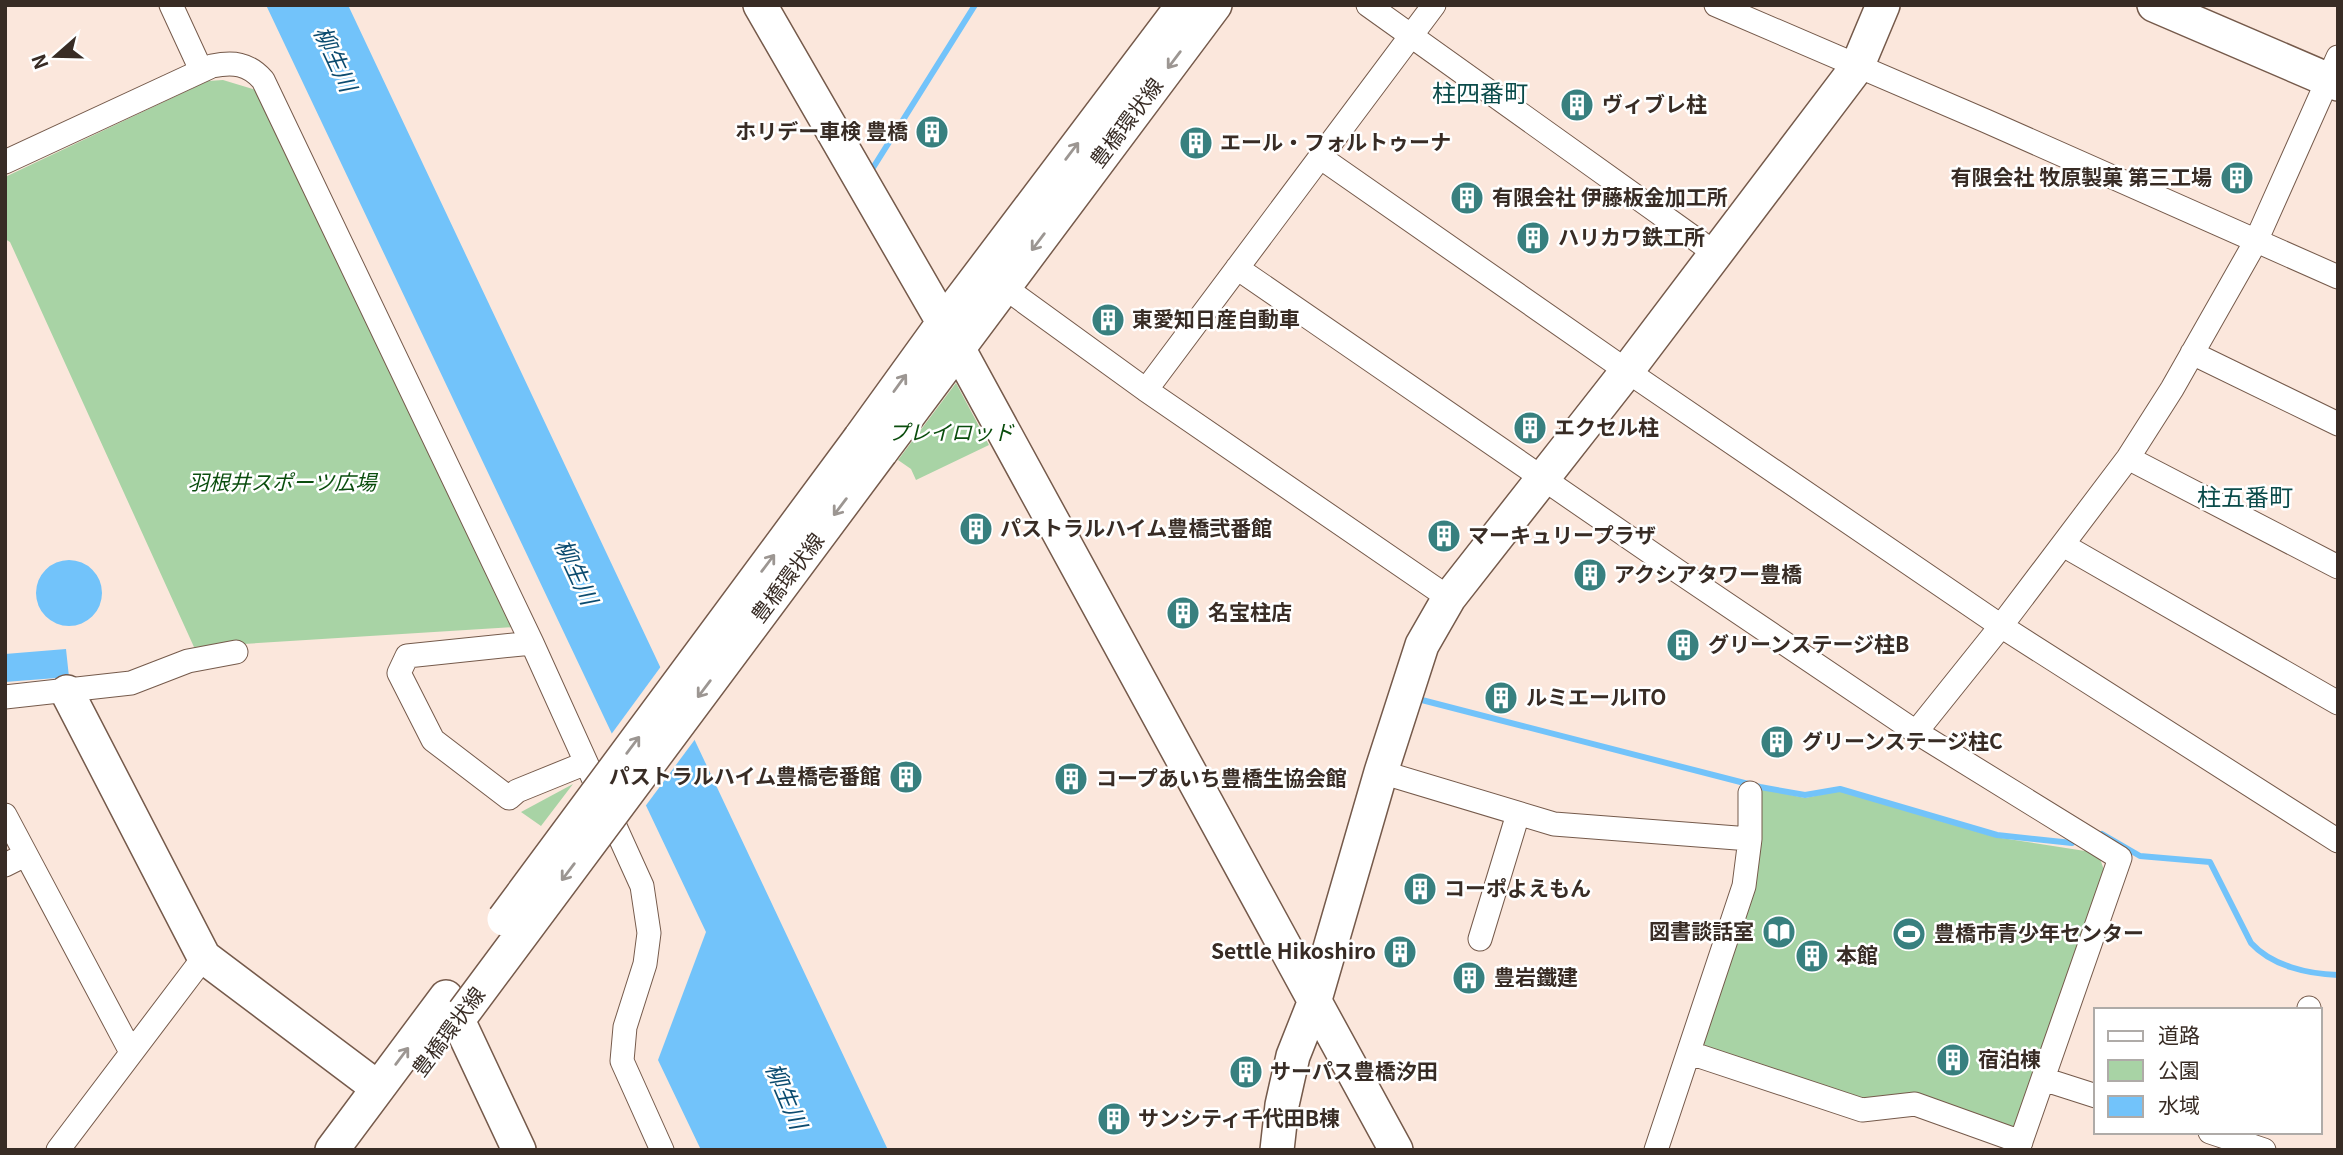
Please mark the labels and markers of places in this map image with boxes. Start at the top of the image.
building icon: ヴィブレ柱 [1558,86,1596,124]
place label: ヴィブレ柱 [1602,88,1707,118]
building icon: ホリデー車検 豊橋 [913,113,951,151]
place label: ホリデー車検 豊橋 [735,115,908,145]
building icon: エール・フォルトゥーナ [1177,124,1215,162]
place label: エール・フォルトゥーナ [1220,126,1451,156]
building icon: 有限会社 牧原製菓 第三工場 [2218,159,2256,197]
place label: 有限会社 牧原製菓 第三工場 [1950,161,2212,191]
building icon: 有限会社 伊藤板金加工所 [1448,179,1486,217]
place label: 有限会社 伊藤板金加工所 [1492,181,1728,211]
building icon: ハリカワ鉄工所 [1514,219,1552,257]
place label: ハリカワ鉄工所 [1558,221,1705,251]
building icon: 東愛知日産自動車 [1089,301,1127,339]
place label: 東愛知日産自動車 [1132,303,1300,333]
building icon: エクセル柱 [1511,409,1549,447]
place label: エクセル柱 [1554,411,1659,441]
building icon: パストラルハイム豊橋弐番館 [957,510,995,548]
place label: パストラルハイム豊橋弐番館 [1000,512,1272,542]
building icon: マーキュリープラザ [1425,517,1463,555]
place label: マーキュリープラザ [1468,519,1656,549]
building icon: アクシアタワー豊橋 [1571,556,1609,594]
place label: アクシアタワー豊橋 [1614,558,1802,588]
building icon: 名宝柱店 [1164,594,1202,632]
place label: 名宝柱店 [1208,596,1292,626]
building icon: グリーンステージ柱B [1664,626,1702,664]
place label: グリーンステージ柱B [1708,628,1909,658]
building icon: ルミエールITO [1482,679,1520,717]
place label: ルミエールITO [1526,681,1666,711]
building icon: グリーンステージ柱C [1758,723,1796,761]
place label: グリーンステージ柱C [1802,725,2003,755]
building icon: パストラルハイム豊橋壱番館 [887,758,925,796]
place label: パストラルハイム豊橋壱番館 [609,760,881,790]
building icon: コープあいち豊橋生協会館 [1052,760,1090,798]
place label: コープあいち豊橋生協会館 [1096,762,1347,792]
building icon: コーポよえもん [1401,870,1439,908]
place label: コーポよえもん [1444,872,1591,902]
library icon: 図書談話室 [1760,913,1798,951]
place label: 図書談話室 [1649,915,1754,945]
sports icon: 豊橋市青少年センター [1890,915,1928,953]
place label: 豊橋市青少年センター [1934,917,2144,947]
building icon: Settle Hikoshiro [1381,933,1419,971]
place label: Settle Hikoshiro [1211,935,1376,965]
building icon: 本館 [1793,937,1831,975]
place label: 本館 [1836,939,1878,969]
building icon: 豊岩鐵建 [1450,959,1488,997]
place label: 豊岩鐵建 [1494,961,1578,991]
building icon: 宿泊棟 [1934,1041,1972,1079]
place label: 宿泊棟 [1978,1043,2041,1073]
building icon: サーパス豊橋汐田 [1227,1053,1265,1091]
place label: サーパス豊橋汐田 [1270,1055,1438,1085]
building icon: サンシティ千代田B棟 [1095,1100,1133,1138]
place label: サンシティ千代田B棟 [1138,1102,1340,1132]

